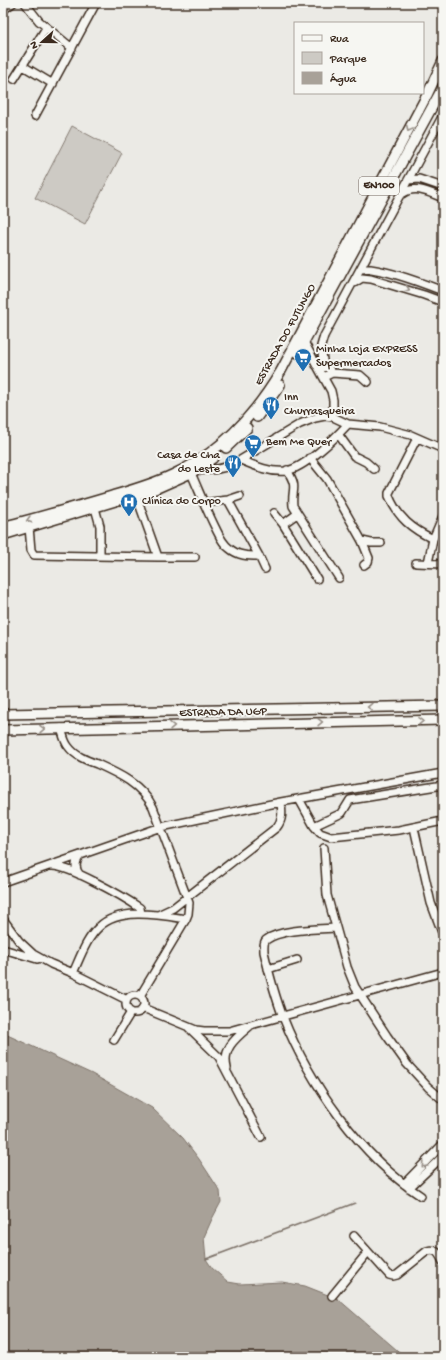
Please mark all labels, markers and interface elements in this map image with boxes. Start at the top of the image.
north arrow [22,22,62,62]
legend [294,22,424,94]
text: Rua [330,33,349,47]
text: N [28,39,41,50]
text: Parque [329,53,367,67]
text: Água [330,73,357,87]
one-way arrow [406,125,414,132]
road number: EN100 [359,177,399,195]
street label: ESTRADA DO FUTUNGO [252,282,320,388]
one-way arrow [404,284,411,293]
place label: Minha Loja EXPRESS Supermercados [316,343,418,371]
supermarket icon: Minha Loja EXPRESS Supermercados [293,347,313,372]
place label: Inn Churrasqueira [284,391,355,419]
restaurant icon: Inn Churrasqueira [261,395,281,420]
supermarket icon: Bem Me Quer [243,433,263,458]
place label: Bem Me Quer [265,436,333,450]
place label: Casa de Cha do Leste [157,449,221,477]
restaurant icon: Casa de Cha do Leste [223,453,243,478]
hospital icon: Clínica do Corpo [119,492,139,517]
place label: Clínica do Corpo [142,495,221,509]
one-way arrow [25,515,32,524]
one-way arrow [367,703,373,711]
street label: ESTRADA DA UGP [179,705,267,721]
one-way arrow [418,716,424,725]
one-way arrow [317,718,323,727]
one-way arrow [169,722,175,730]
one-way arrow [39,725,45,733]
one-way arrow [421,1160,429,1168]

